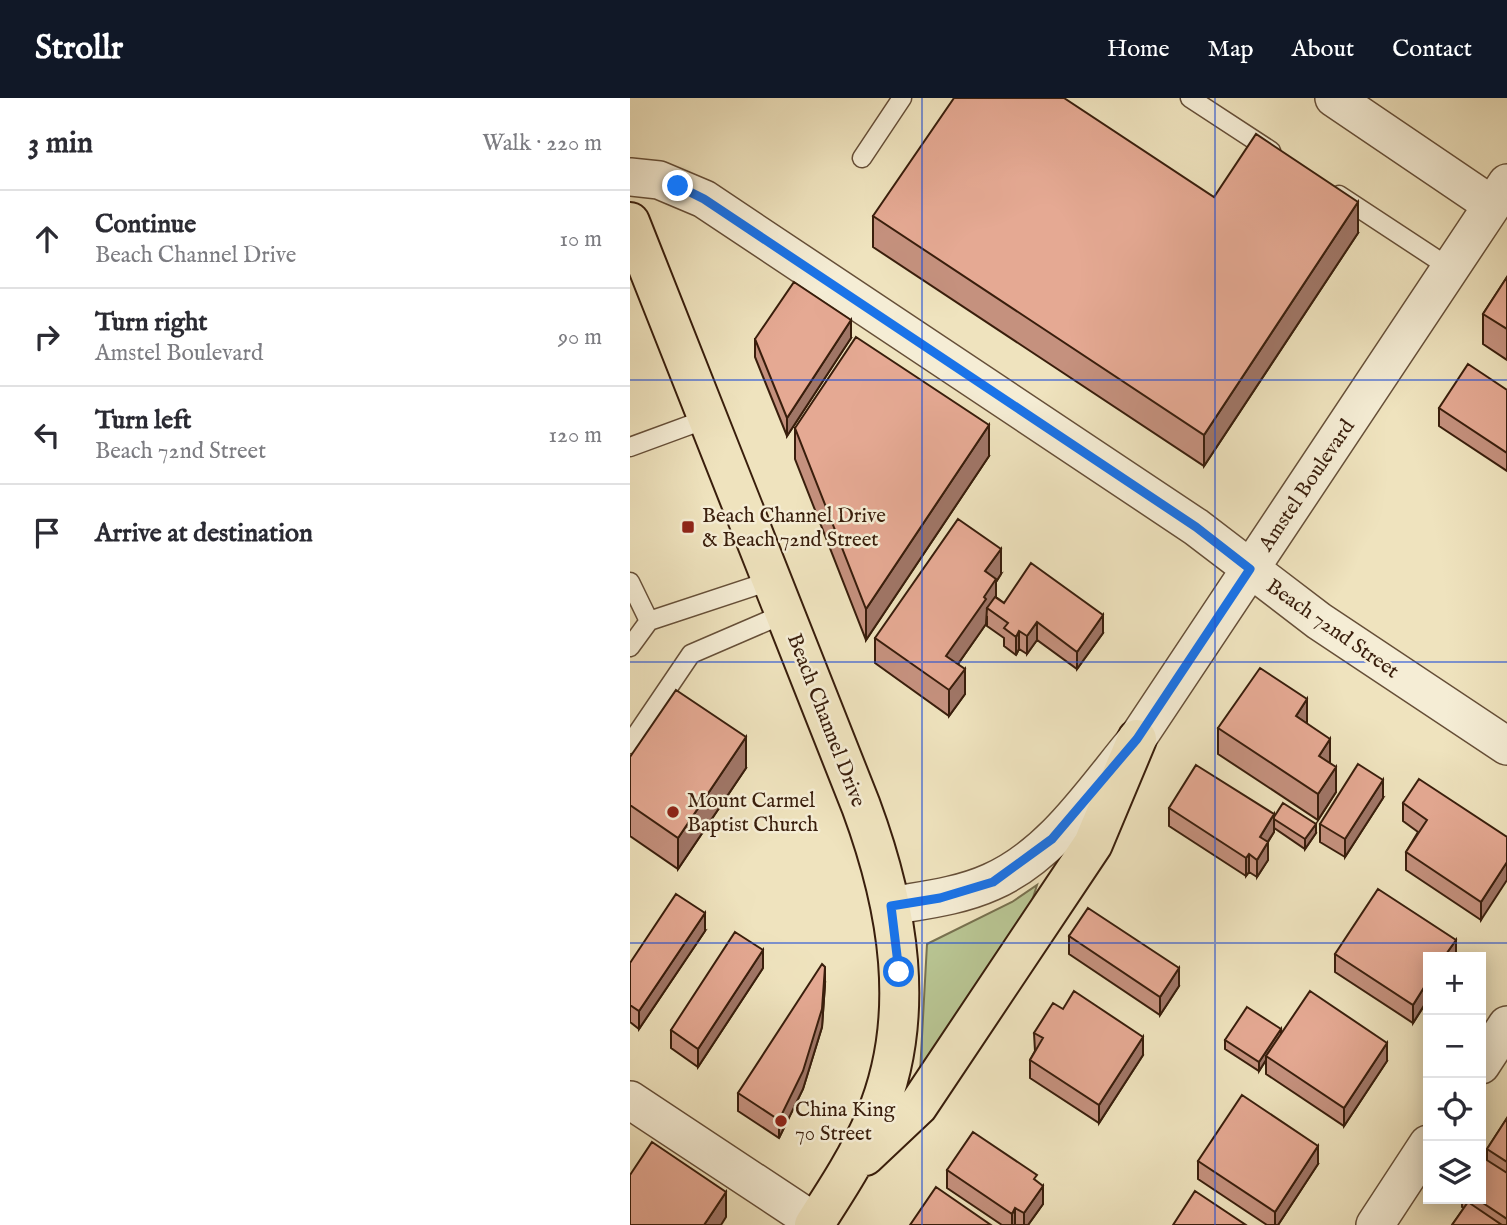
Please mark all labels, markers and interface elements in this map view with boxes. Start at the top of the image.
text: Strollr [35,28,123,70]
text: Home [1107,34,1170,65]
text: Map [1208,34,1254,65]
text: About [1292,34,1354,65]
text: Contact [1392,34,1472,65]
text: 3 min [28,125,93,163]
text: Walk · 220 m [482,129,602,158]
route end [662,170,693,201]
text: Continue [95,208,196,241]
icon: ahead [28,220,66,258]
text: 10 m [559,225,602,254]
text: Beach Channel Drive [95,241,296,270]
text: Turn right [95,306,208,339]
icon: right [28,318,66,356]
text: 90 m [558,323,602,352]
text: Amstel Boulevard [95,339,263,368]
text: Turn left [95,404,192,437]
street label: Amstel Boulevard [1253,414,1362,558]
icon: left [28,416,66,454]
text: 120 m [549,421,602,450]
text: Beach 72nd Street [95,437,266,466]
place label: Beach Channel Drive & Beach 72nd Street [702,503,886,554]
icon: arrive [28,514,66,552]
text: Arrive at destination [95,517,313,550]
marker: Beach Channel Drive & Beach 72nd Street [680,519,696,535]
street label: Beach 72nd Street [1260,573,1404,685]
street label: Beach Channel Drive [780,630,871,812]
place label: Mount Carmel Baptist Church [687,788,818,839]
marker: Mount Carmel Baptist Church [665,804,681,820]
map controls [1423,952,1486,1204]
button: + [1423,952,1486,1015]
route start [883,956,914,987]
button: − [1423,1015,1486,1078]
button: locate [1423,1078,1486,1141]
place label: China King 70 Street [795,1097,896,1148]
marker: China King 70 Street [773,1113,789,1129]
button: layers [1423,1141,1486,1204]

